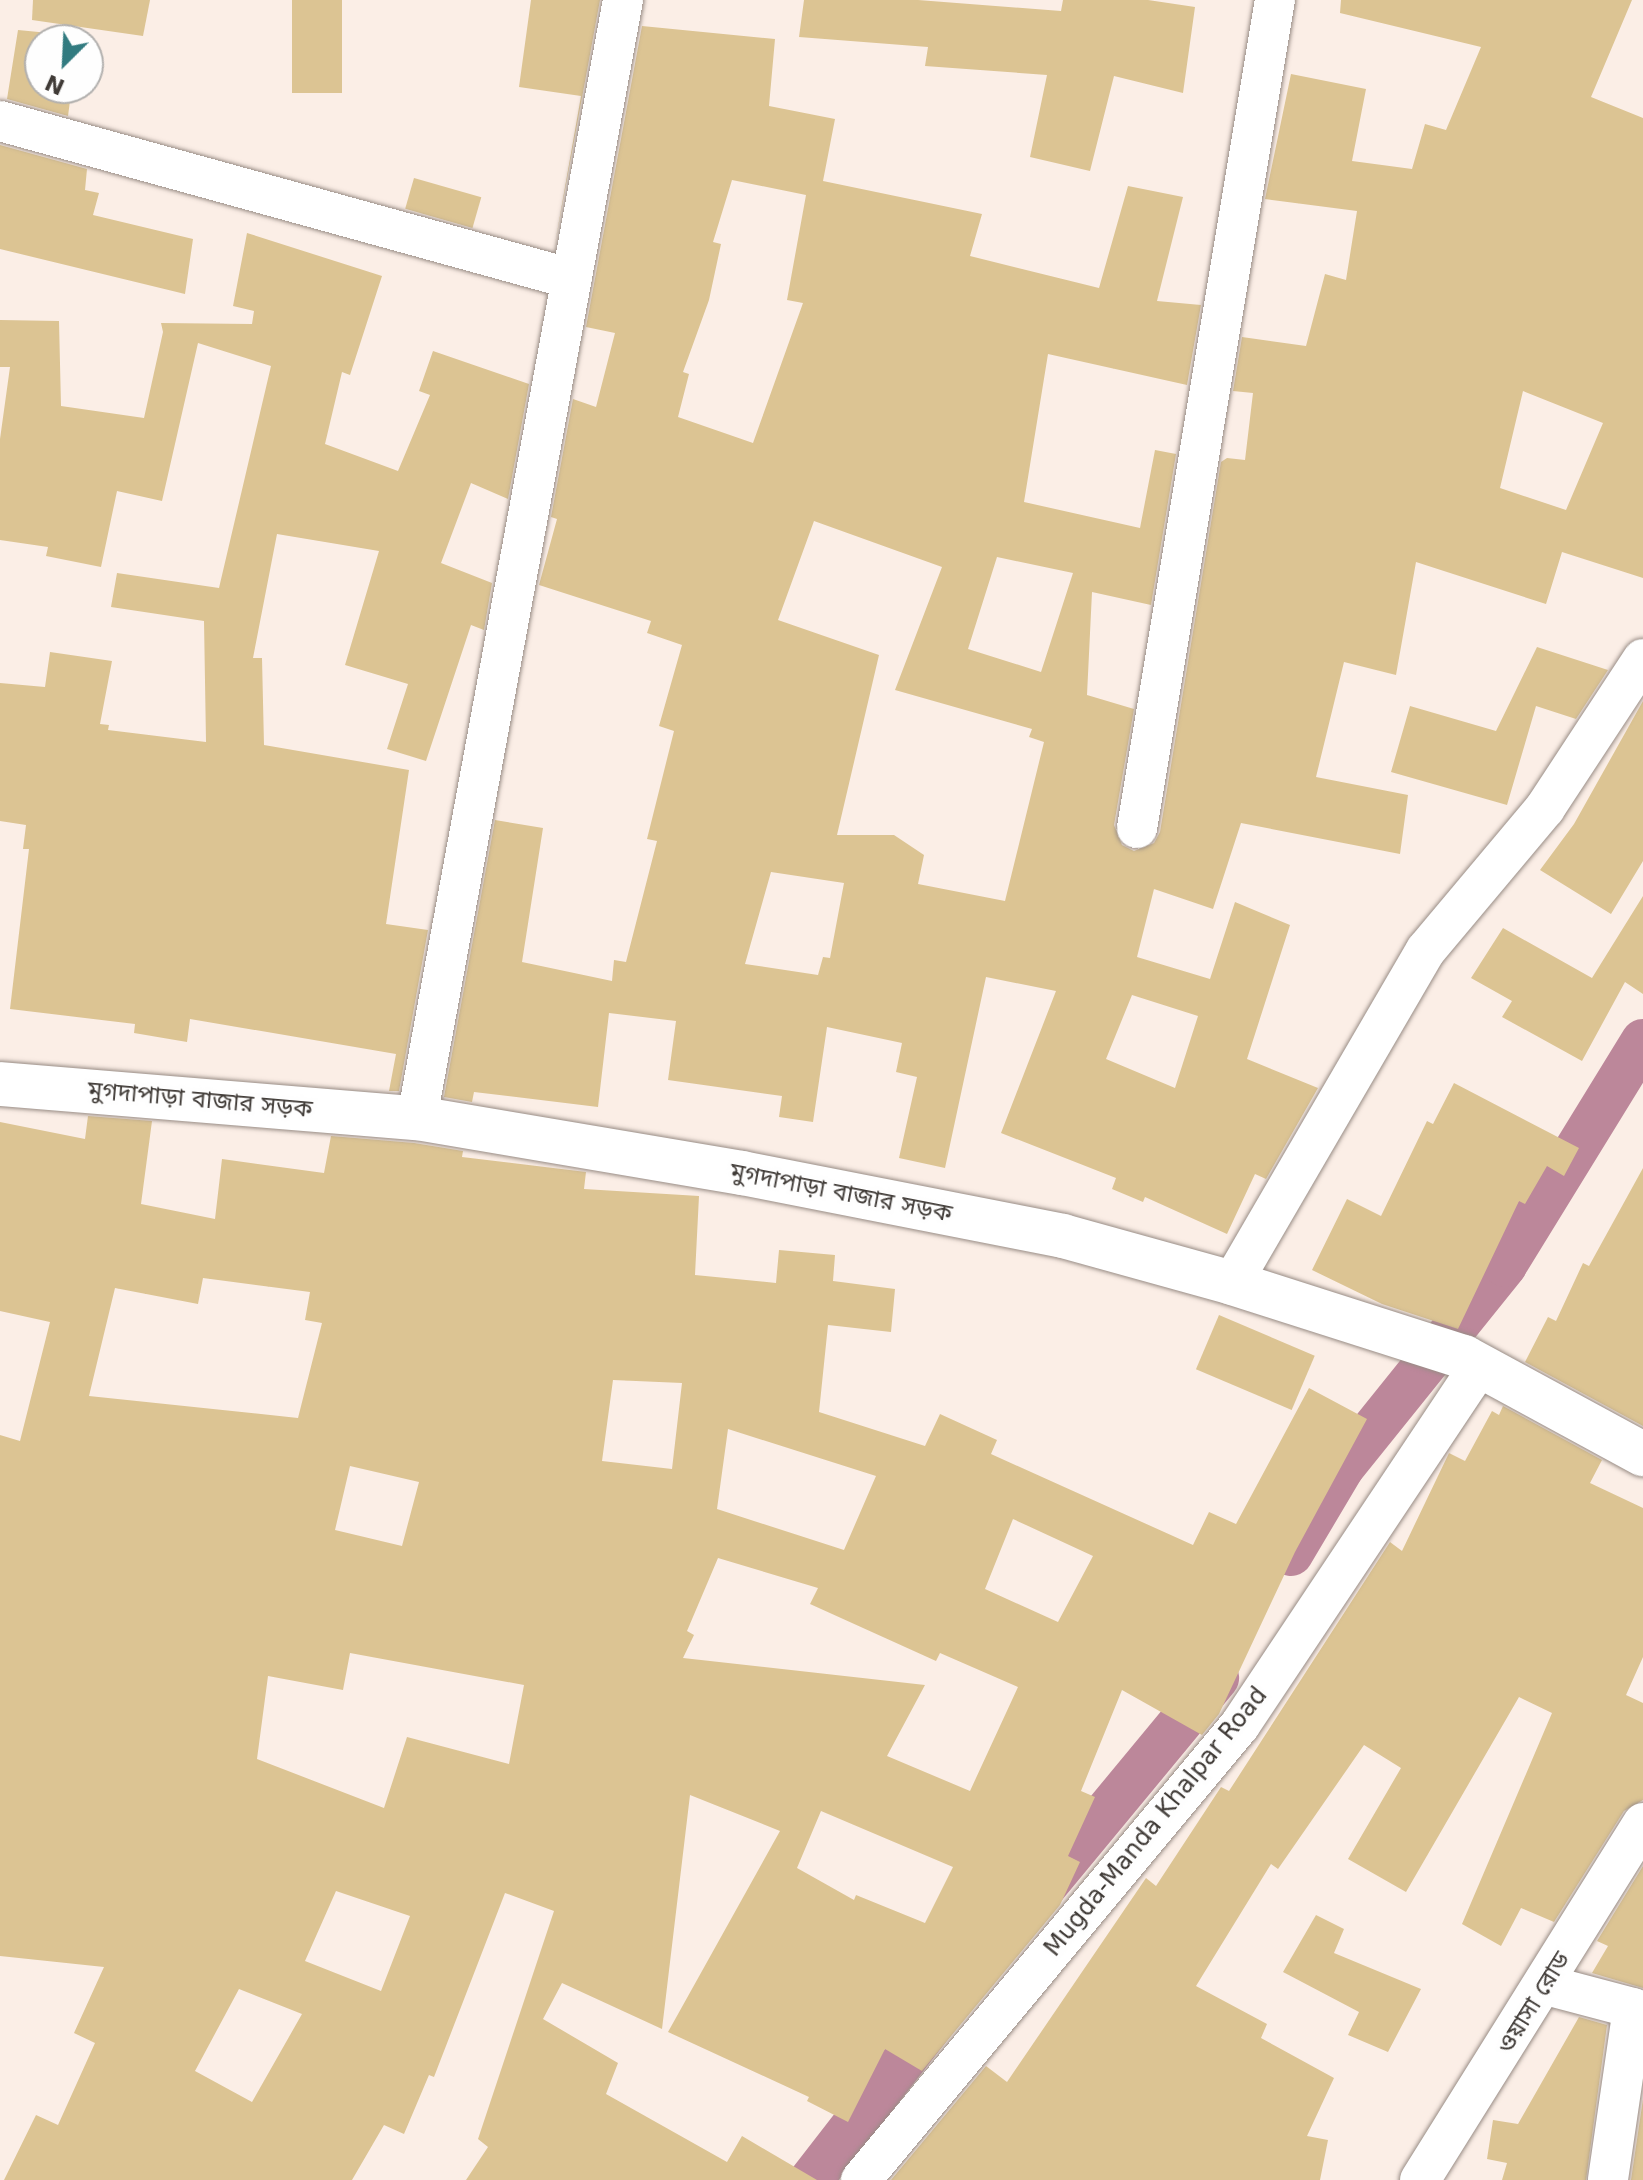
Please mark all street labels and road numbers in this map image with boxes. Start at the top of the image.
street label: মুগদাপাড়া বাজার সড়ক [86,1076,314,1124]
street label: মুগদাপাড়া বাজার সড়ক [728,1157,954,1229]
street label: Mugda-Manda Khalpar Road [1038,1682,1274,1962]
street label: ওয়াসা রোড [1491,1947,1577,2059]

